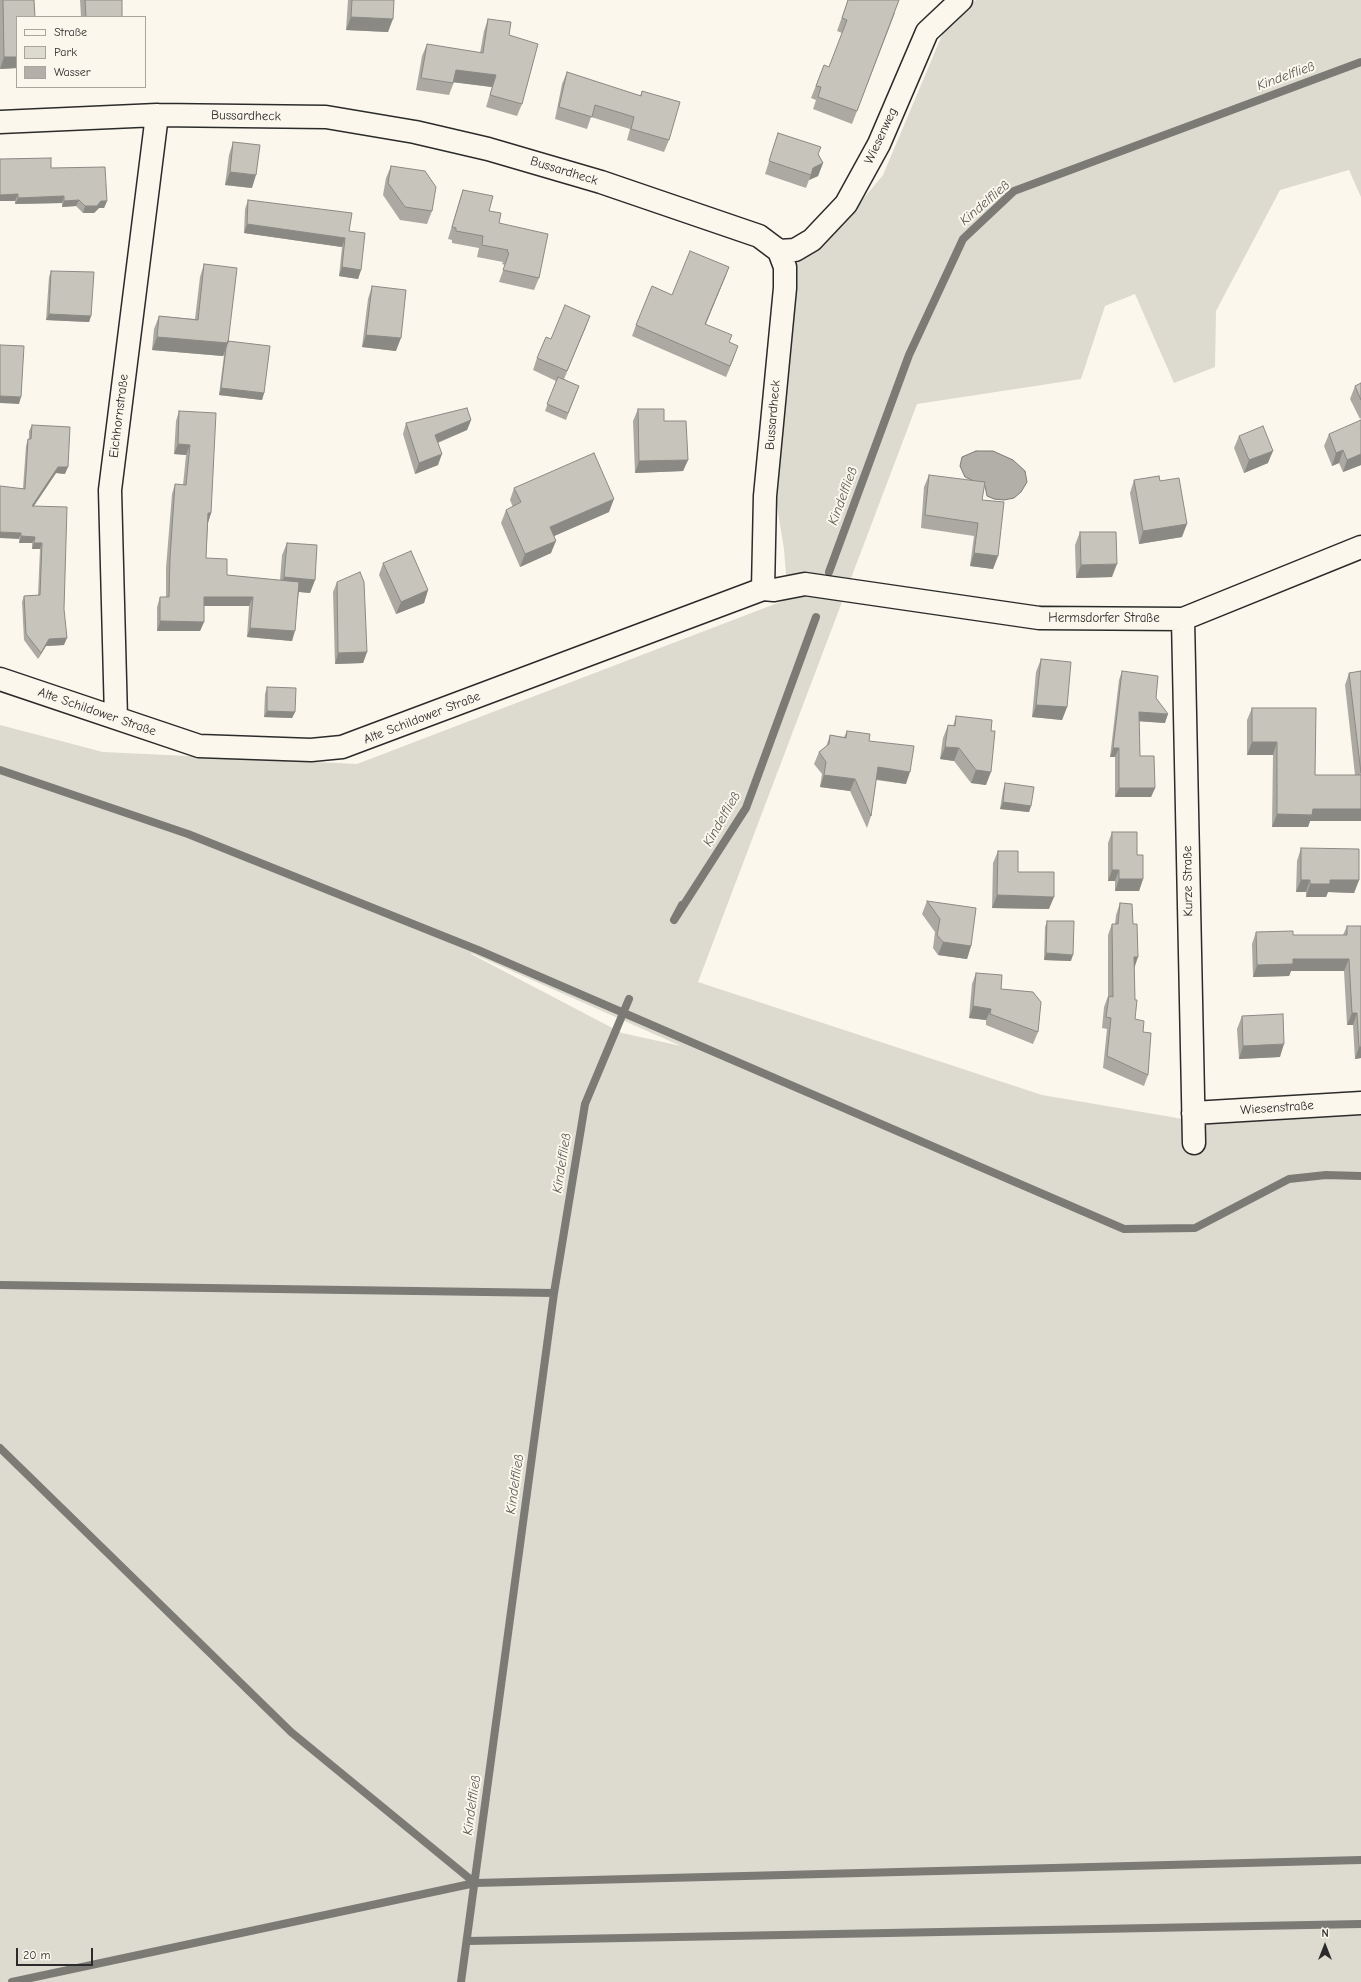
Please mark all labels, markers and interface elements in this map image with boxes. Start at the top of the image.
legend [16,16,146,88]
text: Straße [54,25,87,39]
text: Park [54,45,77,59]
water label: Kindelfließ [1254,58,1318,94]
text: Wasser [54,65,91,79]
street label: Wiesenweg [861,105,901,167]
street label: Bussardheck [211,108,281,124]
street label: Bussardheck [528,153,600,189]
water label: Kindelfließ [956,177,1014,229]
street label: Eichhornstraße [106,373,132,459]
street label: Bussardheck [762,380,784,450]
water label: Kindelfließ [825,464,861,528]
street label: Hermsdorfer Straße [1048,610,1160,626]
street label: Alte Schildower Straße [36,684,158,740]
street label: Alte Schildower Straße [361,689,483,747]
water label: Kindelfließ [699,788,745,850]
street label: Kurze Straße [1180,845,1196,917]
street label: Wiesenstraße [1240,1098,1314,1118]
water label: Kindelfließ [549,1132,575,1194]
water label: Kindelfließ [502,1453,528,1515]
water label: Kindelfließ [459,1774,485,1836]
north arrow [1305,1926,1345,1966]
text: N [1321,1927,1329,1940]
scale bar [18,1940,95,1966]
text: 20 m [23,1948,51,1962]

